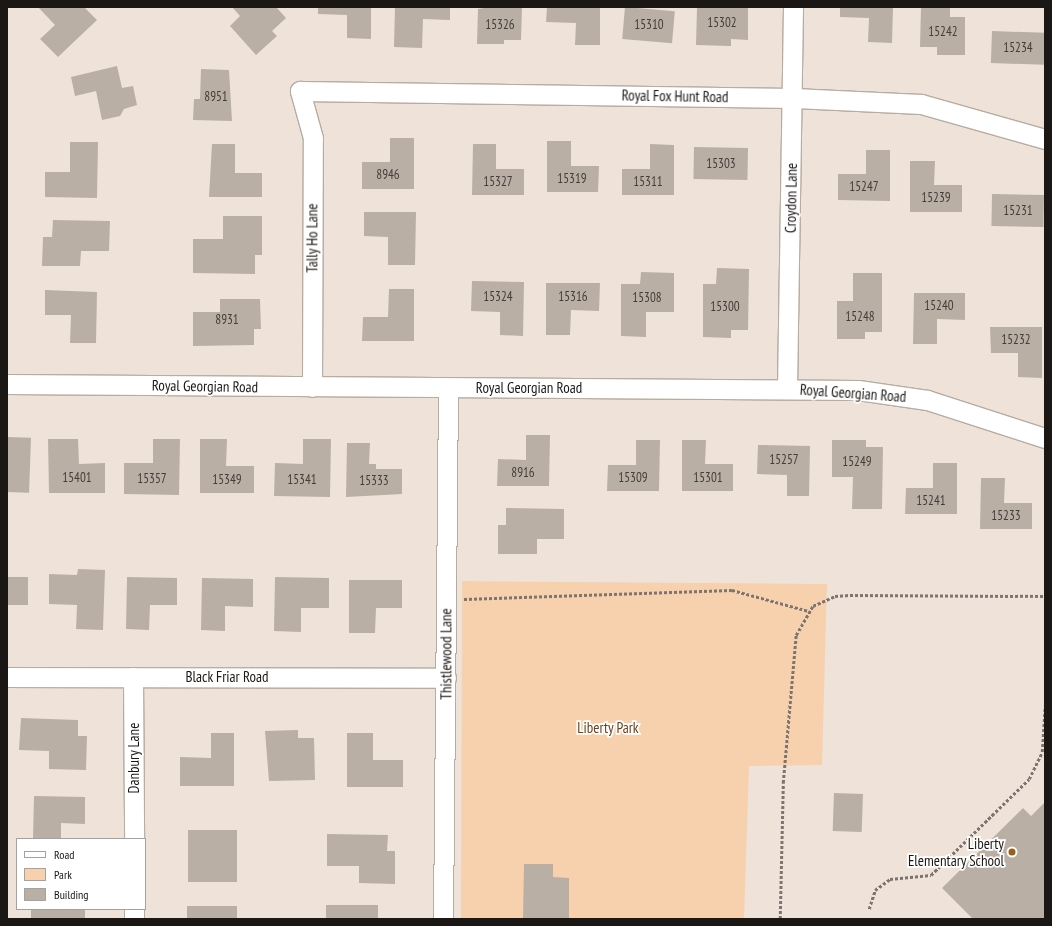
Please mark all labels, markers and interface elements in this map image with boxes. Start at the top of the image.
house number: 15302 [707,15,737,31]
house number: 15326 [485,17,515,33]
house number: 15310 [634,17,664,33]
house number: 15242 [928,24,958,40]
house number: 15234 [1003,40,1033,56]
street label: Royal Fox Hunt Road [621,86,729,106]
house number: 8951 [204,89,228,105]
house number: 15303 [706,156,736,172]
street label: Croydon Lane [781,163,801,233]
house number: 8946 [376,167,400,183]
house number: 15319 [557,171,587,187]
house number: 15327 [483,174,513,190]
house number: 15311 [633,174,663,190]
house number: 15247 [849,179,879,195]
house number: 15239 [921,190,951,206]
street label: Tally Ho Lane [303,203,321,273]
house number: 15231 [1003,203,1033,219]
house number: 15324 [483,289,513,305]
house number: 15316 [558,289,588,305]
house number: 15308 [632,290,662,306]
house number: 15240 [924,298,954,314]
house number: 15300 [710,299,740,315]
house number: 15248 [845,309,875,325]
house number: 8931 [215,312,239,328]
house number: 15232 [1001,332,1031,348]
street label: Royal Georgian Road [152,376,258,396]
street label: Royal Georgian Road [476,379,582,397]
street label: Royal Georgian Road [799,380,907,406]
house number: 15257 [769,452,799,468]
house number: 15249 [842,454,872,470]
house number: 8916 [511,465,535,481]
house number: 15401 [62,470,92,486]
house number: 15309 [618,470,648,486]
house number: 15301 [693,470,723,486]
house number: 15357 [137,471,167,487]
house number: 15349 [212,472,242,488]
house number: 15341 [287,472,317,488]
house number: 15333 [359,473,389,489]
house number: 15241 [916,493,946,509]
house number: 15233 [991,508,1021,524]
street label: Thistlewood Lane [437,608,455,700]
street label: Black Friar Road [185,668,269,686]
park label: Liberty Park [577,719,639,737]
street label: Danbury Lane [125,722,143,794]
place label: Liberty Elementary School [907,834,1004,869]
legend [16,838,146,910]
text: Road [54,847,74,862]
marker: Liberty Elementary School [1007,847,1017,857]
text: Park [54,867,72,882]
text: Building [54,887,89,902]

